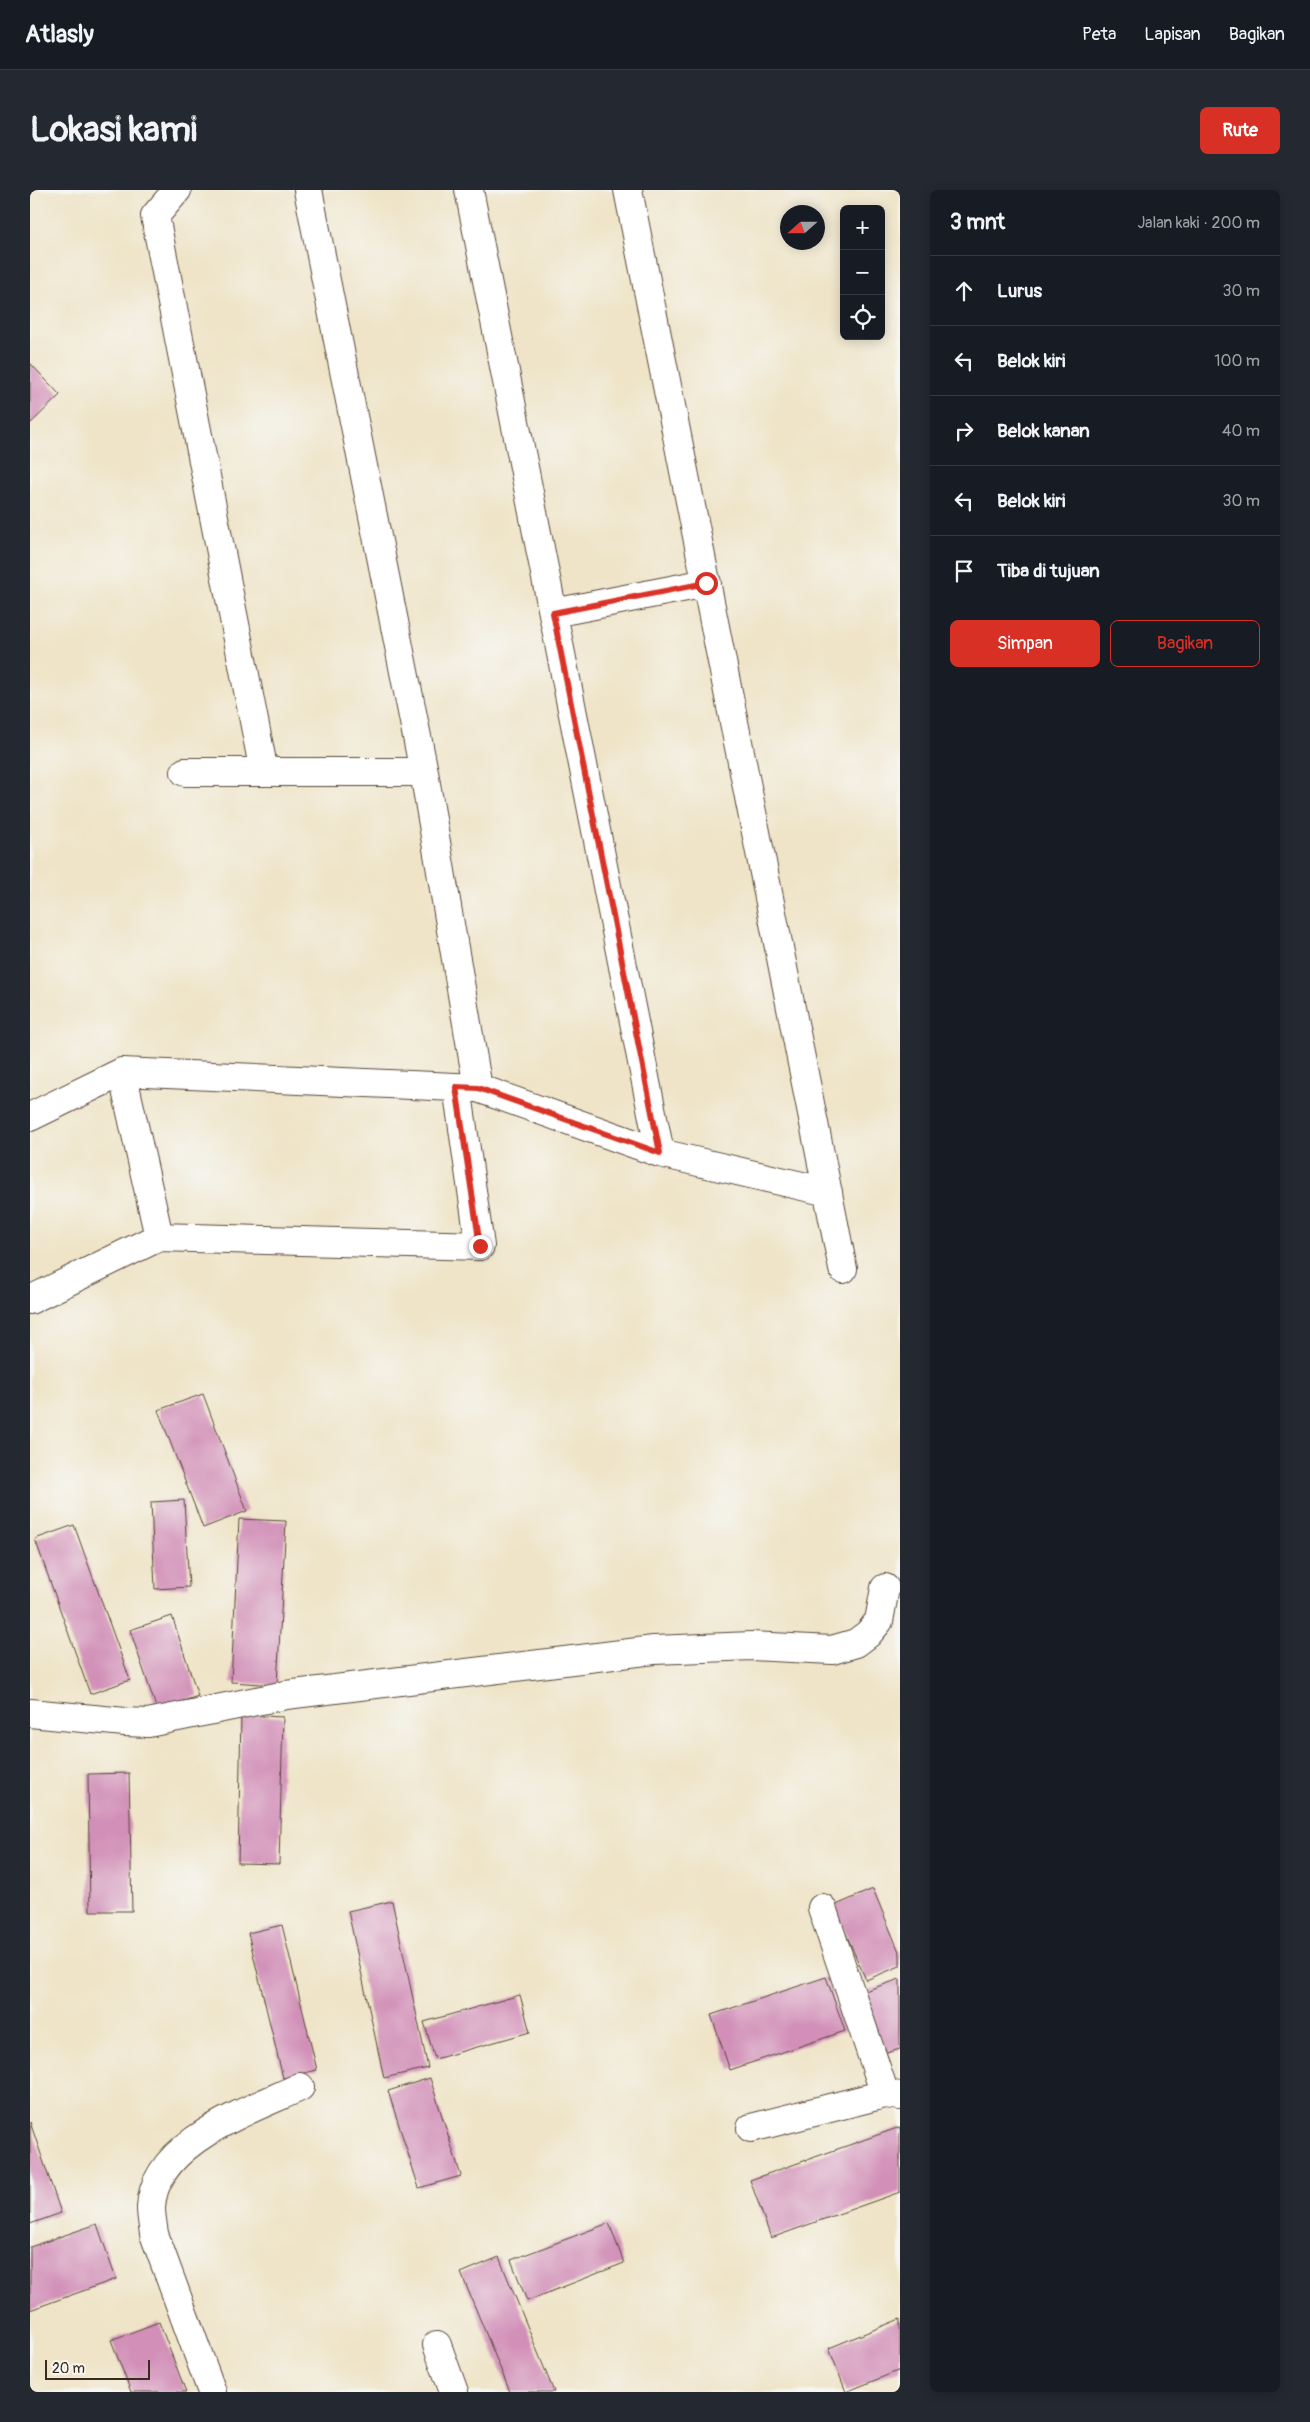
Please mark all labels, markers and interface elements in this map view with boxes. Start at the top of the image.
text: Atlasly [25,20,94,49]
text: Peta [1082,23,1116,46]
text: Lapisan [1144,23,1201,46]
text: Bagikan [1229,23,1285,46]
button: Rute [1200,107,1280,154]
text: Lokasi kami [30,108,197,152]
north arrow [780,205,825,250]
map controls [840,205,885,340]
button: + [840,205,885,250]
text: 3 mnt [950,209,1005,236]
text: Jalan kaki · 200 m [1137,213,1260,233]
button: − [840,250,885,295]
icon: ahead [950,277,978,305]
text: Lurus [997,279,1042,303]
text: 30 m [1222,281,1260,301]
button: locate [840,295,885,340]
icon: left [950,347,978,375]
text: Belok kiri [997,349,1065,373]
text: 100 m [1214,351,1260,371]
icon: right [950,417,978,445]
text: Belok kanan [997,419,1090,443]
text: 40 m [1222,421,1260,441]
icon: left [950,487,978,515]
text: Belok kiri [997,489,1065,513]
text: 30 m [1222,491,1260,511]
icon: arrive [950,557,978,585]
text: Tiba di tujuan [997,559,1100,583]
route start [695,572,718,595]
button: Simpan [950,620,1100,667]
button: Bagikan [1110,620,1260,667]
route end [469,1235,492,1258]
scale bar [45,2357,150,2380]
text: 20 m [52,2360,85,2377]

